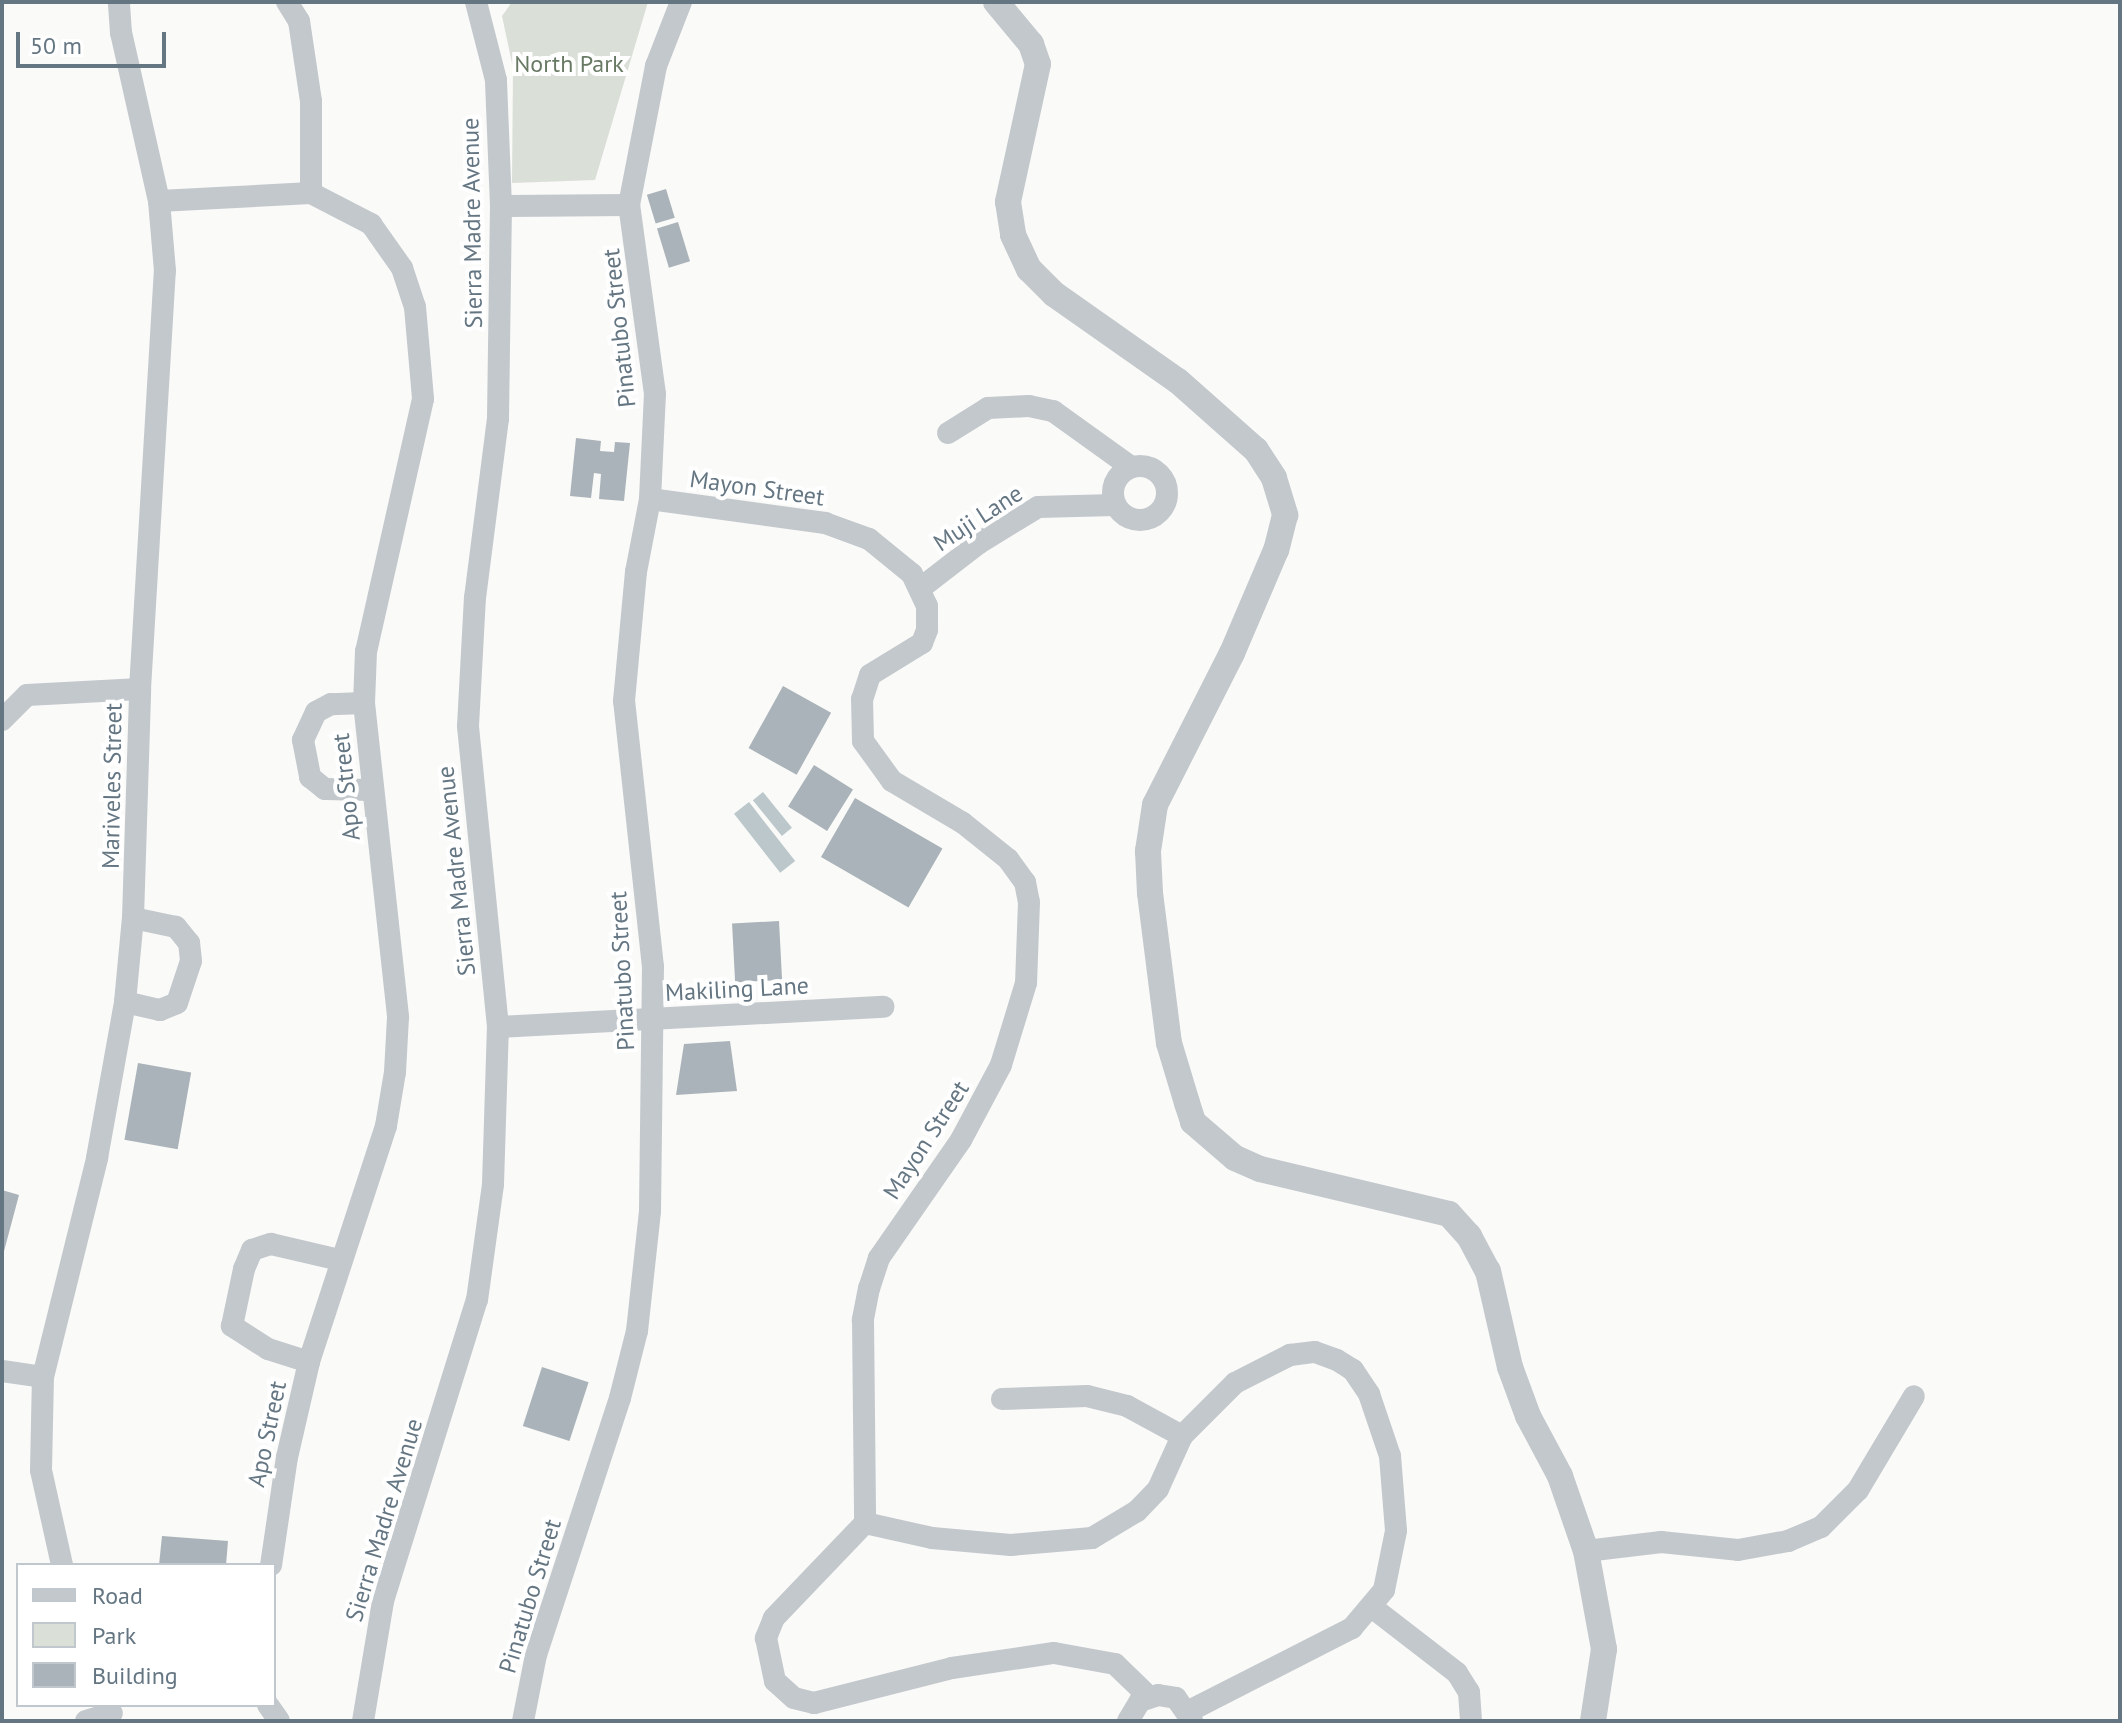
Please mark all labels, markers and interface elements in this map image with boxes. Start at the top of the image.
scale bar [20,16,170,66]
text: 50 m [30,30,82,61]
park label: North Park [514,50,624,78]
street label: Sierra Madre Avenue [456,117,488,329]
street label: Pinatubo Street [596,247,642,409]
street label: Mayon Street [688,464,826,512]
street label: Muji Lane [928,479,1028,557]
street label: Mariveles Street [96,703,128,869]
street label: Apo Street [326,732,366,842]
street label: Sierra Madre Avenue [431,764,481,978]
street label: Pinatubo Street [603,891,641,1051]
street label: Makiling Lane [664,971,810,1007]
street label: Mayon Street [877,1075,975,1205]
street label: Apo Street [242,1378,292,1490]
street label: Sierra Madre Avenue [339,1415,429,1625]
street label: Pinatubo Street [493,1516,567,1676]
legend [16,1563,276,1707]
text: Road [92,1580,143,1611]
text: Park [92,1620,136,1651]
text: Building [92,1660,178,1691]

